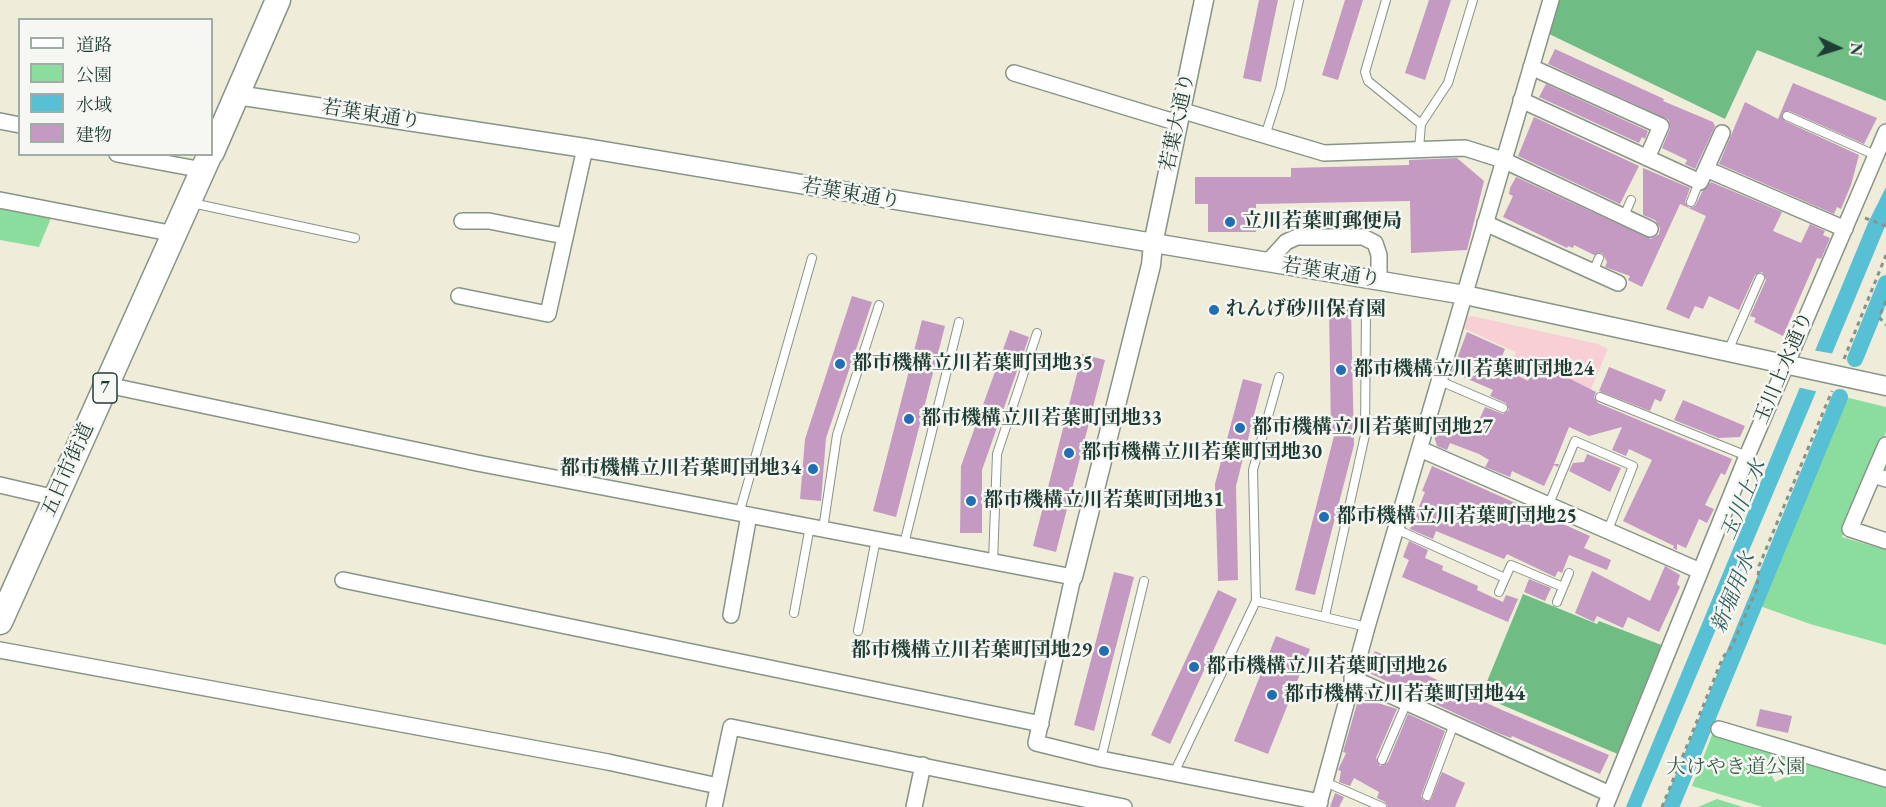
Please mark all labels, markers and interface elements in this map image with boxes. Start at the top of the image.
legend [18,18,213,156]
north arrow [1808,18,1868,78]
text: 道路 [76,33,112,56]
text: N [1846,42,1867,56]
text: 公園 [76,63,112,86]
street label: 若葉大通り [1156,71,1200,173]
text: 水域 [76,93,112,116]
street label: 若葉東通り [320,95,422,135]
text: 建物 [76,123,112,146]
street label: 若葉東通り [800,173,902,215]
place label: 立川若葉町郵便局 [1242,210,1402,234]
marker: 立川若葉町郵便局 [1223,215,1237,229]
street label: 若葉東通り [1280,253,1382,293]
place label: れんげ砂川保育園 [1226,298,1386,322]
marker: れんげ砂川保育園 [1207,303,1221,317]
street label: 玉川上水通り [1750,308,1818,428]
place label: 都市機構立川若葉町団地35 [852,352,1093,376]
marker: 都市機構立川若葉町団地35 [833,357,847,371]
place label: 都市機構立川若葉町団地24 [1353,358,1594,382]
marker: 都市機構立川若葉町団地24 [1334,363,1348,377]
road number: 7 [93,373,117,403]
place label: 都市機構立川若葉町団地33 [921,407,1162,431]
marker: 都市機構立川若葉町団地33 [902,412,916,426]
place label: 都市機構立川若葉町団地27 [1252,416,1493,440]
street label: 五日市街道 [37,419,99,521]
marker: 都市機構立川若葉町団地27 [1233,421,1247,435]
place label: 都市機構立川若葉町団地30 [1081,441,1322,465]
marker: 都市機構立川若葉町団地30 [1062,446,1076,460]
water label: 玉川上水 [1716,456,1772,544]
place label: 都市機構立川若葉町団地34 [560,457,801,481]
marker: 都市機構立川若葉町団地34 [806,462,820,476]
place label: 都市機構立川若葉町団地31 [983,489,1224,513]
marker: 都市機構立川若葉町団地31 [964,494,978,508]
place label: 都市機構立川若葉町団地25 [1336,505,1577,529]
marker: 都市機構立川若葉町団地25 [1317,510,1331,524]
water label: 新堀用水 [1707,549,1761,637]
place label: 都市機構立川若葉町団地29 [851,639,1092,663]
marker: 都市機構立川若葉町団地29 [1097,644,1111,658]
place label: 都市機構立川若葉町団地26 [1206,655,1447,679]
marker: 都市機構立川若葉町団地26 [1187,660,1201,674]
place label: 都市機構立川若葉町団地44 [1284,683,1525,707]
marker: 都市機構立川若葉町団地44 [1265,688,1279,702]
park label: 大けやき道公園 [1666,756,1806,780]

